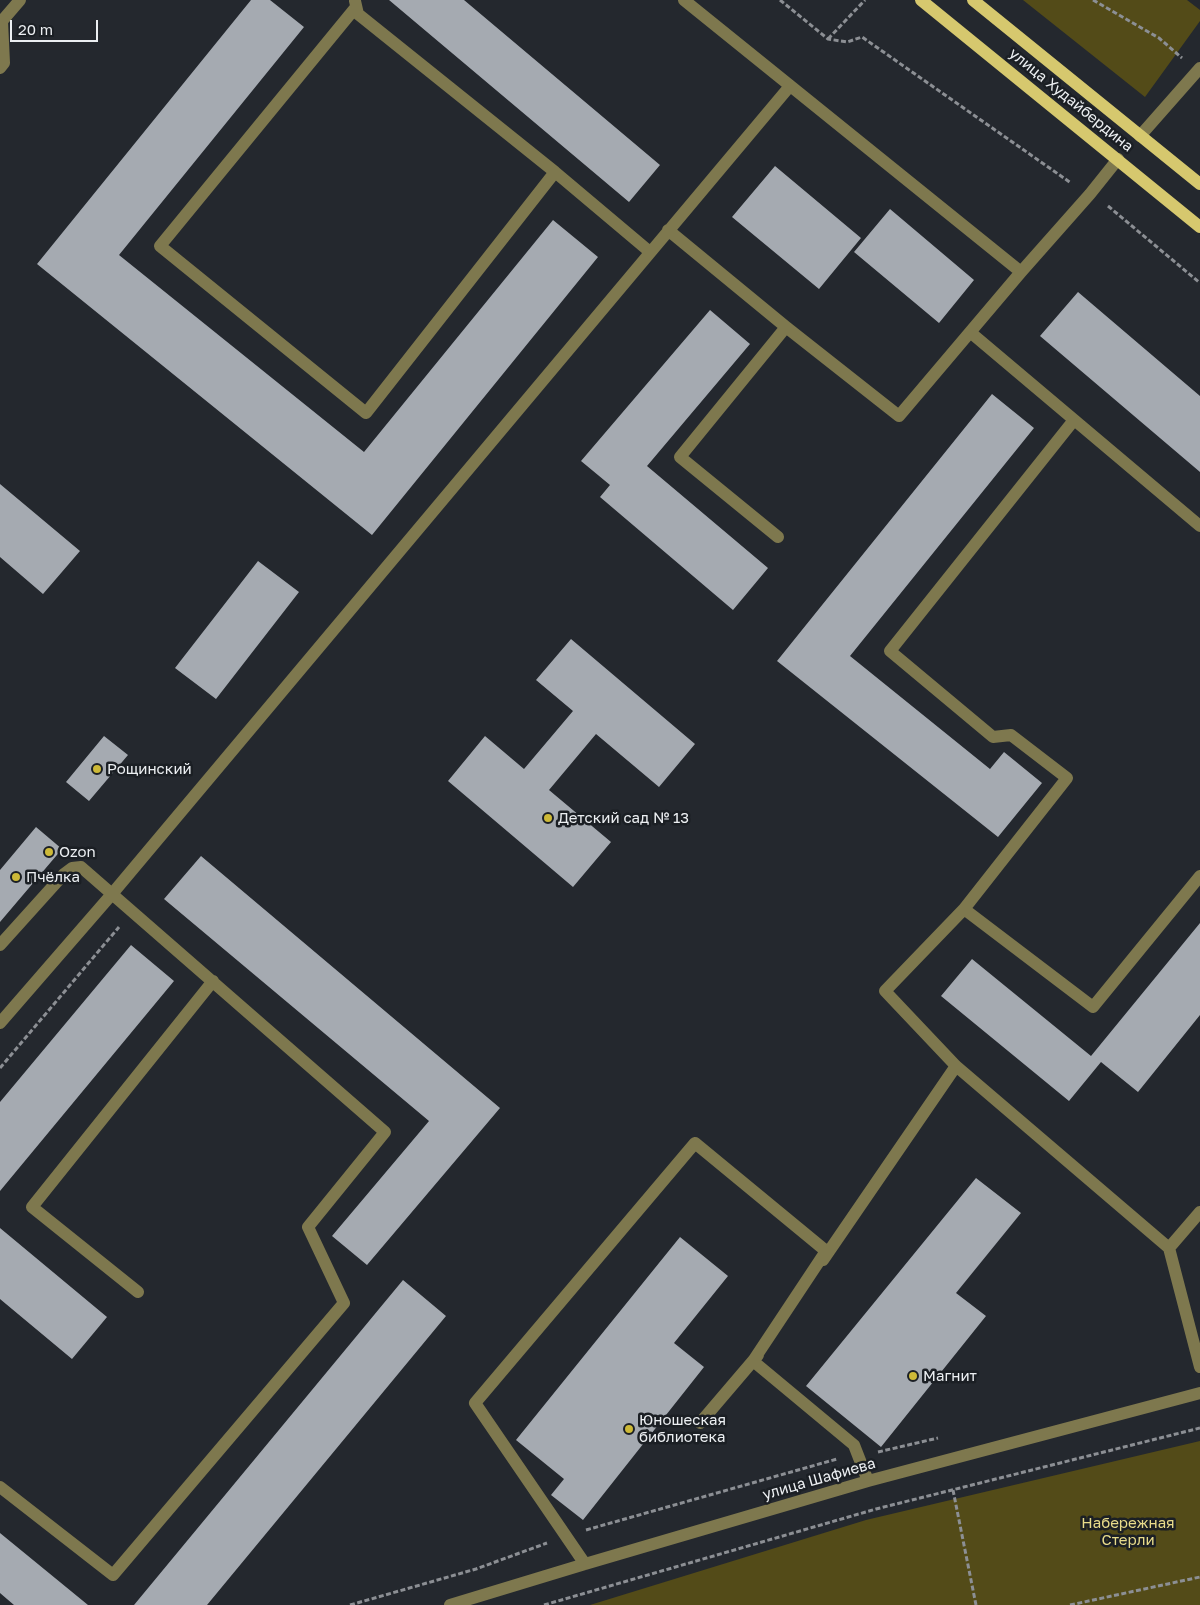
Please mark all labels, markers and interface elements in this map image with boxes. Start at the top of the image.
scale bar [12,10,100,42]
text: 20 m [18,20,53,38]
street label: улица Худайбердина [1005,44,1137,156]
place label: Рощинский [107,760,192,778]
marker: Рощинский [91,763,103,775]
place label: Детский сад № 13 [558,809,689,827]
marker: Детский сад № 13 [542,812,554,824]
place label: Ozon [59,843,96,861]
marker: Ozon [43,846,55,858]
place label: Пчёлка [26,868,80,886]
marker: Пчёлка [10,871,22,883]
place label: Магнит [923,1367,977,1385]
marker: Магнит [907,1370,919,1382]
place label: Юношеская библиотека [639,1411,726,1446]
marker: Юношеская библиотека [623,1423,635,1435]
street label: улица Шафиева [760,1454,878,1504]
park label: Набережная Стерли [1081,1514,1175,1549]

